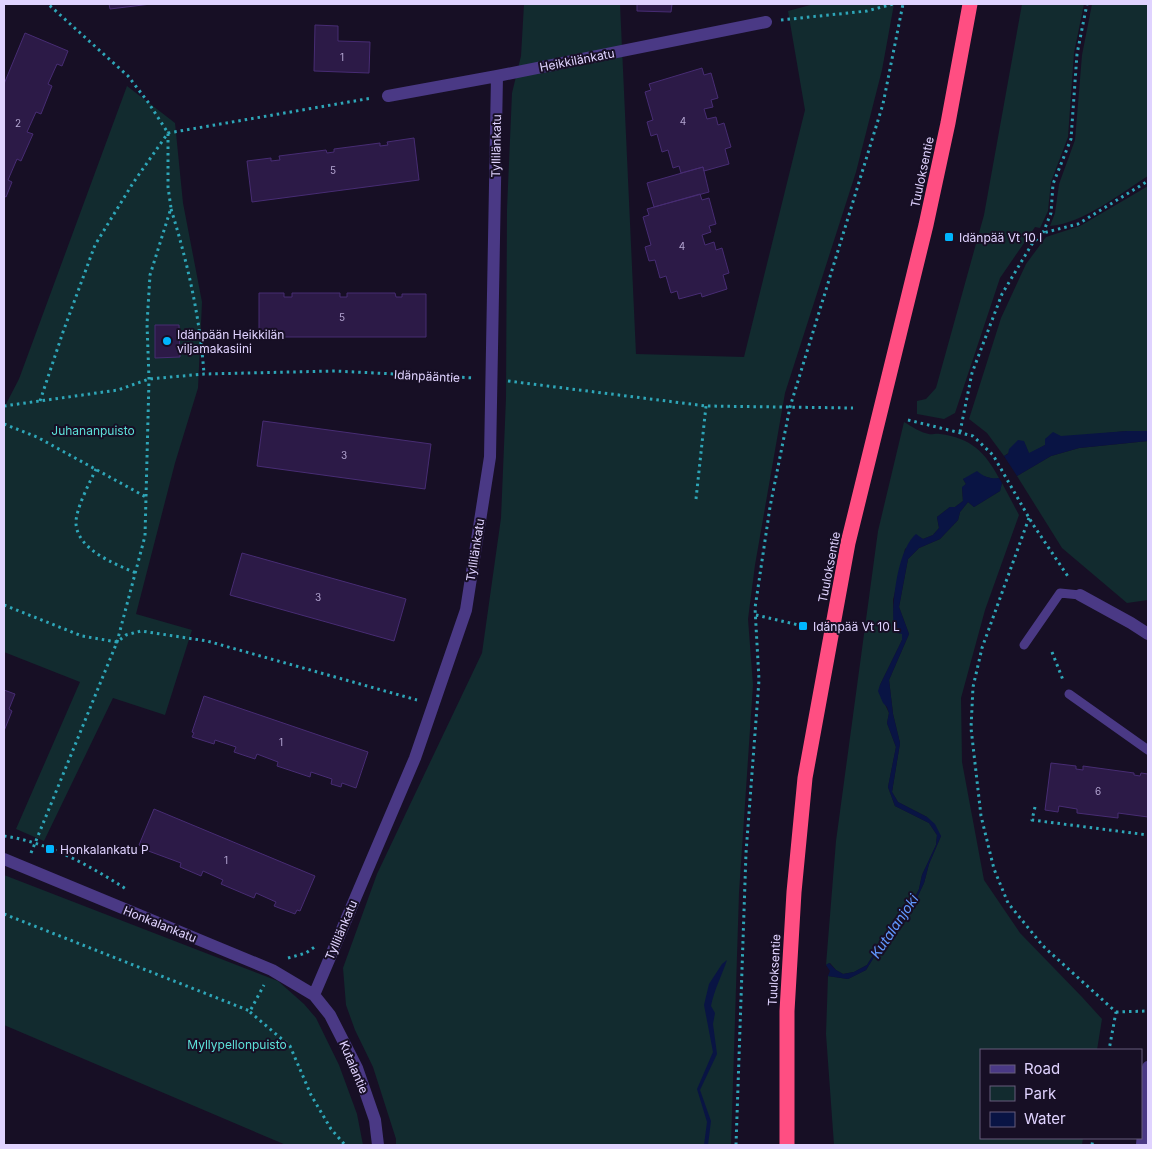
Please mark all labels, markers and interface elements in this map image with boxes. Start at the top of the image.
street label: Heikkilänkatu [538,45,616,75]
house number: 1 [340,51,344,63]
street label: Tyllilänkatu [488,114,504,178]
house number: 4 [680,115,686,127]
house number: 2 [15,117,21,129]
street label: Tuuloksentie [907,135,937,209]
house number: 5 [330,164,336,176]
place label: Idänpää Vt 10 I [959,230,1042,245]
marker: Idänpää Vt 10 I [943,231,955,243]
house number: 4 [679,240,685,252]
house number: 5 [339,311,345,323]
place label: Idänpään Heikkilän viljamakasiini [177,327,284,356]
marker: Idänpään Heikkilän viljamakasiini [161,335,173,347]
street label: Idänpääntie [394,367,460,385]
park label: Juhananpuisto [51,423,135,438]
house number: 3 [341,449,347,461]
street label: Tyllilänkatu [463,517,487,583]
street label: Tuuloksentie [815,530,843,604]
house number: 3 [315,591,321,603]
place label: Idänpää Vt 10 L [813,619,900,634]
marker: Idänpää Vt 10 L [797,620,809,632]
house number: 1 [279,736,283,748]
house number: 6 [1095,785,1101,797]
place label: Honkalankatu P [60,842,149,857]
marker: Honkalankatu P [44,843,56,855]
house number: 1 [224,854,228,866]
water label: Kutalanjoki [866,890,922,961]
street label: Tyllilänkatu [322,898,360,962]
street label: Honkalankatu [121,903,199,945]
street label: Tuuloksentie [765,934,783,1006]
park label: Myllypellonpuisto [187,1037,287,1052]
street label: Kutalantie [336,1038,372,1096]
legend [980,1049,1142,1139]
text: Road [1024,1059,1060,1078]
text: Park [1024,1084,1057,1103]
text: Water [1024,1109,1066,1128]

